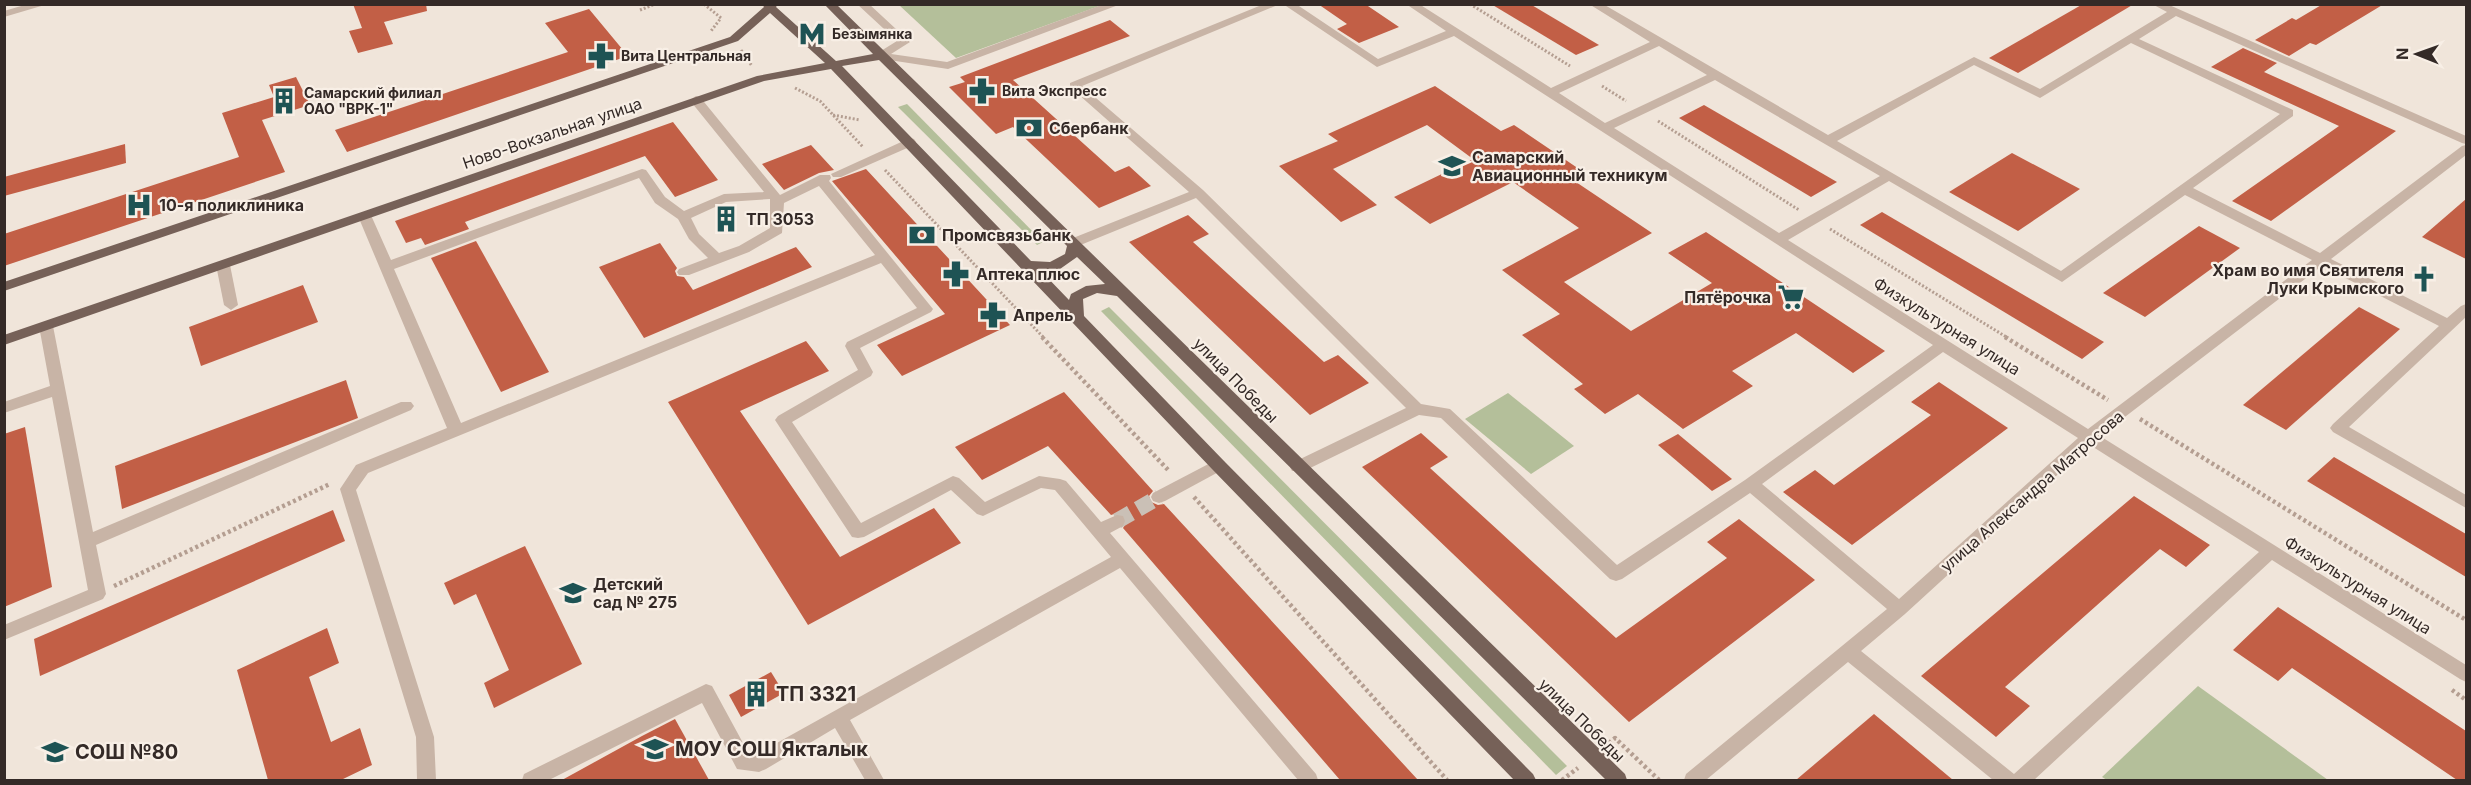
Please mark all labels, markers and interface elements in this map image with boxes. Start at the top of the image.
metro station icon: Безымянка [797,19,827,49]
north arrow [2387,24,2447,84]
place label: Безымянка [832,25,912,42]
pharmacy icon: Вита Центральная [586,41,616,71]
place label: Вита Центральная [621,47,751,64]
text: N [2392,47,2412,60]
pharmacy icon: Вита Экспресс [967,76,997,106]
place label: Вита Экспресс [1002,82,1107,99]
place label: Самарский филиал ОАО "ВРК-1" [304,84,441,117]
building icon: Самарский филиал ОАО "ВРК-1" [269,86,299,116]
street label: Ново-Вокзальная улица [460,93,644,173]
bank icon: Сбербанк [1014,113,1044,143]
place label: Сбербанк [1049,118,1129,138]
place label: Самарский Авиационный техникум [1472,147,1668,185]
school or university icon: Самарский Авиационный техникум [1437,151,1467,181]
hospital icon: 10-я поликлиника [124,190,154,220]
place label: 10-я поликлиника [159,195,304,215]
building icon: ТП 3053 [711,204,741,234]
place label: ТП 3053 [746,209,814,229]
bank icon: Промсвязьбанк [907,220,937,250]
place label: Промсвязьбанк [942,225,1071,245]
pharmacy icon: Аптека плюс [941,259,971,289]
place label: Храм во имя Святителя Луки Крымского [2212,260,2404,298]
place label: Аптека плюс [976,264,1080,284]
church icon: Храм во имя Святителя Луки Крымского [2409,264,2439,294]
street label: Физкультурная улица [1870,273,2024,379]
supermarket icon: Пятёрочка [1776,282,1806,312]
place label: Пятёрочка [1684,287,1771,307]
pharmacy icon: Апрель [978,300,1008,330]
place label: Апрель [1013,305,1073,325]
street label: улица Победы [1189,333,1283,427]
street label: улица Александра Матросова [1936,406,2128,576]
street label: Физкультурная улица [2281,532,2435,638]
place label: Детский сад № 275 [593,574,677,612]
school or university icon: Детский сад № 275 [558,578,588,608]
street label: улица Победы [1535,674,1629,766]
building icon: ТП 3321 [741,679,771,709]
place label: ТП 3321 [776,682,856,706]
school or university icon: МОУ СОШ Якталык [640,734,670,764]
school or university icon: СОШ №80 [40,737,70,767]
place label: МОУ СОШ Якталык [675,737,868,761]
place label: СОШ №80 [75,740,178,764]

